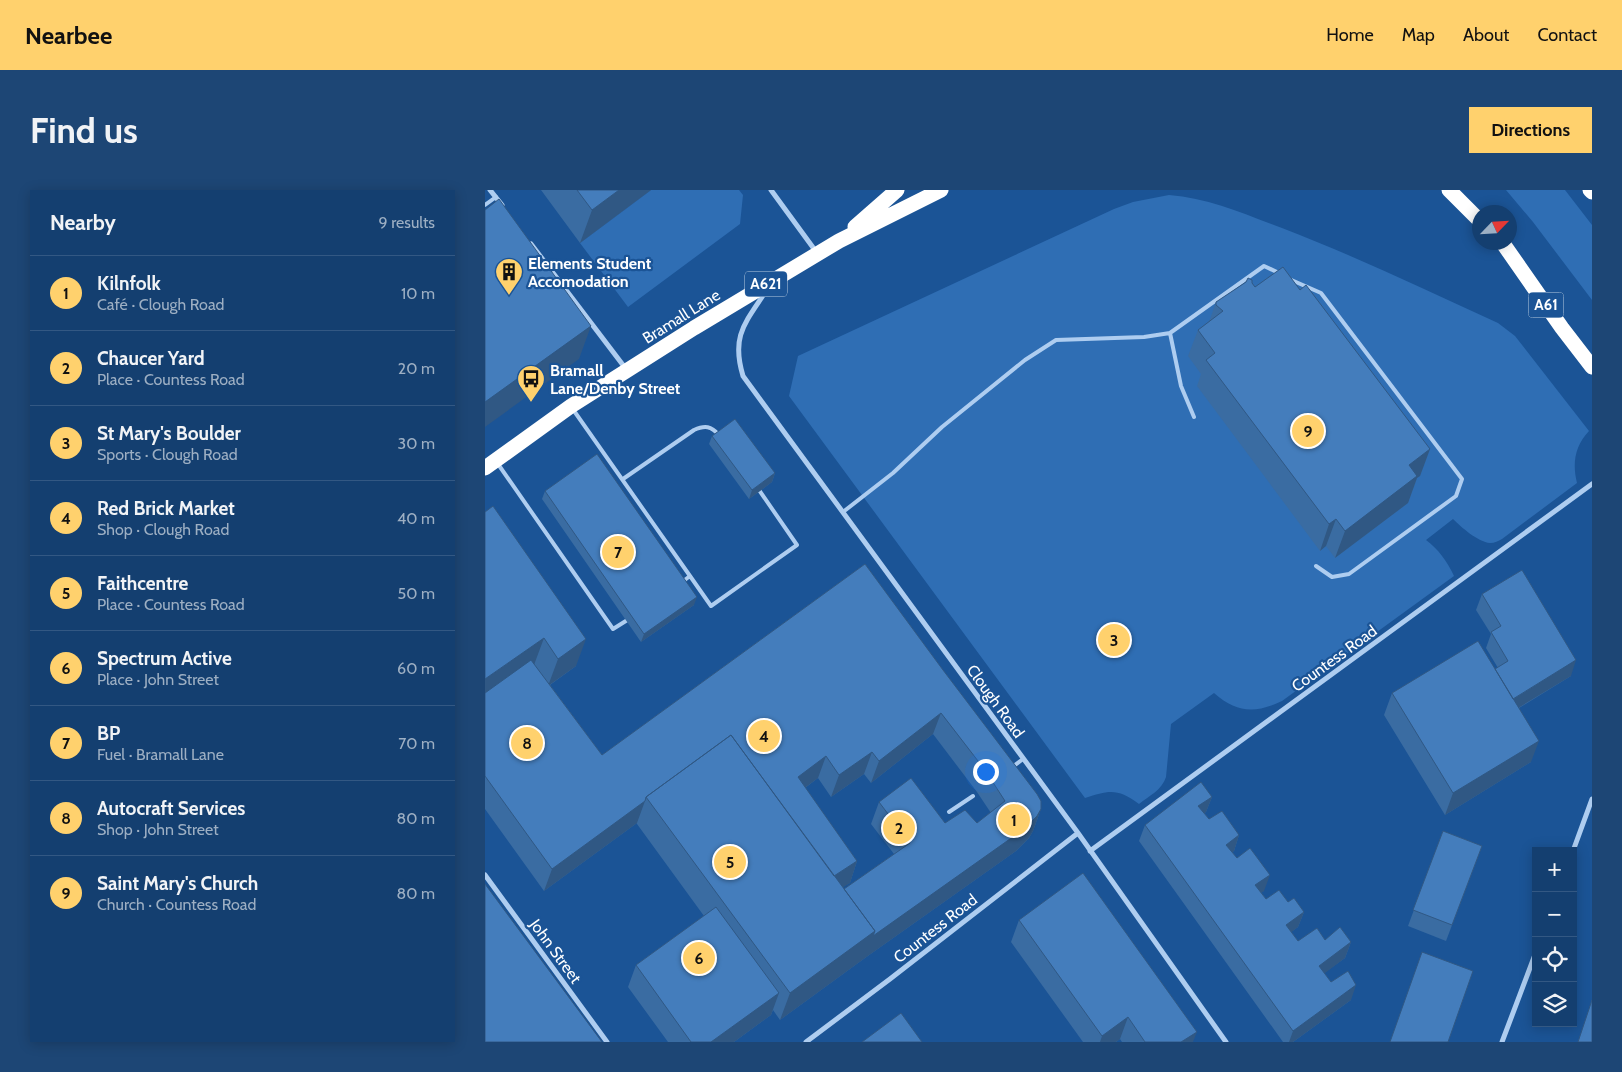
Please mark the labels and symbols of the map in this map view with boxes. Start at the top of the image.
north arrow [1472,205,1517,250]
place label: Elements Student Accomodation [528,254,652,291]
building icon: Elements Student Accomodation [494,257,524,296]
road number: A621 [745,272,787,296]
street label: Bramall Lane [639,285,724,348]
road number: A61 [1529,292,1563,318]
place label: Bramall Lane/Denby Street [550,361,681,398]
bus stop icon: Bramall Lane/Denby Street [516,364,546,403]
pin: 9 [1292,412,1324,450]
pin: 7 [602,533,634,571]
pin: 3 [1098,621,1130,659]
street label: Countess Road [1288,621,1381,696]
street label: Clough Road [963,661,1028,742]
pin: 4 [748,717,780,755]
pin: 8 [511,724,543,762]
your location [973,759,999,785]
pin: 1 [998,801,1030,839]
pin: 2 [883,809,915,847]
pin: 5 [714,843,746,881]
street label: Countess Road [890,890,981,967]
street label: John Street [525,915,586,988]
pin: 6 [683,939,715,977]

